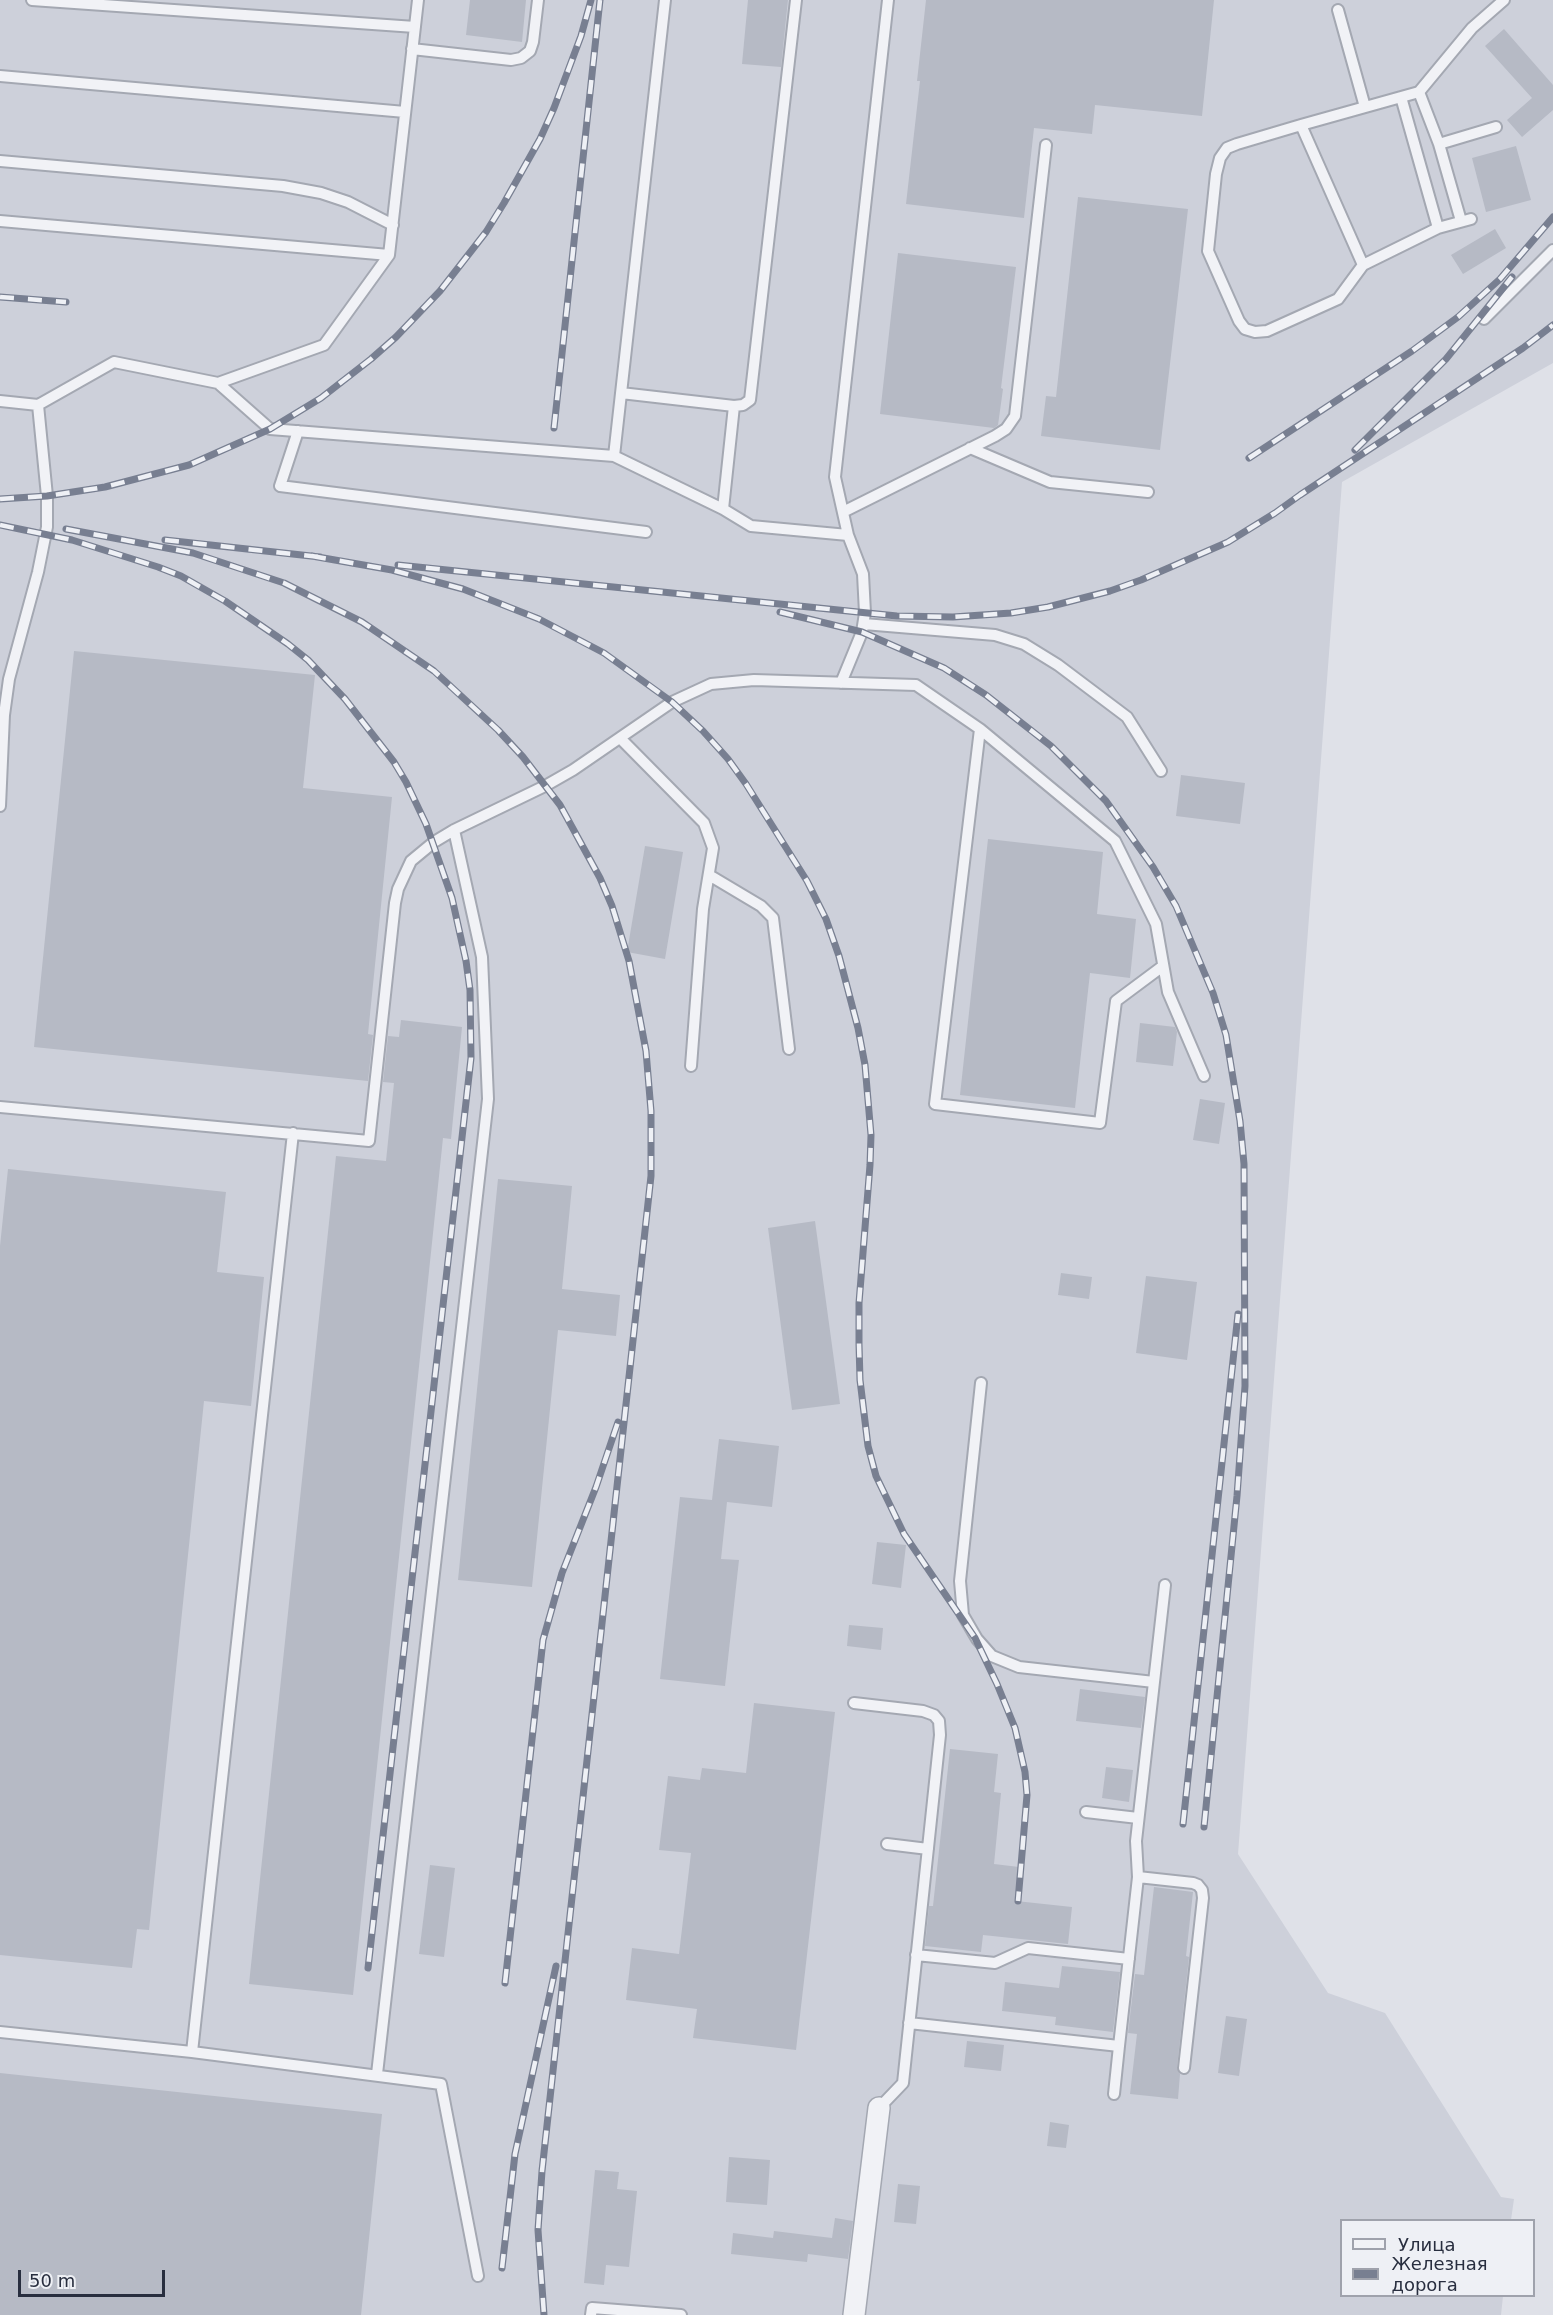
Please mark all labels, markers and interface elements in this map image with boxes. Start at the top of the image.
legend [1340,2219,1535,2297]
text: Улица [1398,2234,1455,2255]
text: Железная дорога [1391,2253,1488,2295]
scale bar [21,2258,168,2296]
text: 50 m [29,2270,75,2291]

